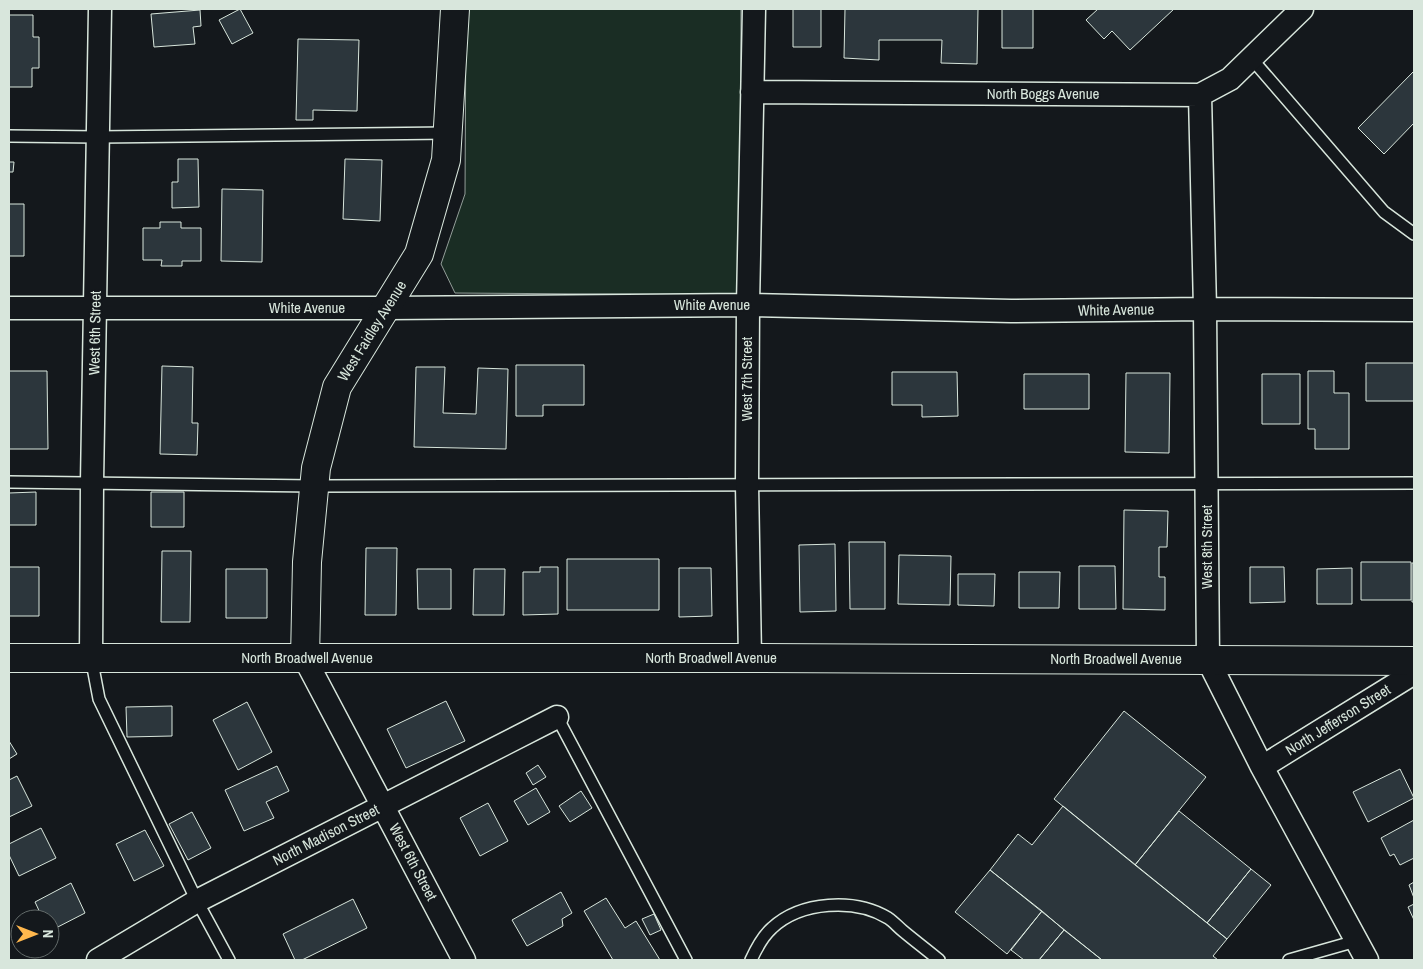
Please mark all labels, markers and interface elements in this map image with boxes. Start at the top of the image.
street label: North Boggs Avenue [987,83,1099,104]
street label: West Faidley Avenue [332,276,411,385]
street label: West 6th Street [83,290,106,375]
street label: White Avenue [674,294,750,315]
street label: White Avenue [269,297,345,318]
street label: White Avenue [1078,298,1155,321]
street label: West 7th Street [736,336,757,421]
street label: West 8th Street [1196,504,1217,589]
street label: North Broadwell Avenue [241,647,373,668]
street label: North Broadwell Avenue [645,647,777,668]
street label: North Broadwell Avenue [1050,648,1182,669]
street label: North Jefferson Street [1281,679,1395,760]
street label: North Madison Street [269,798,383,870]
street label: West 6th Street [384,819,443,905]
north arrow [10,909,60,959]
text: N [39,930,57,938]

